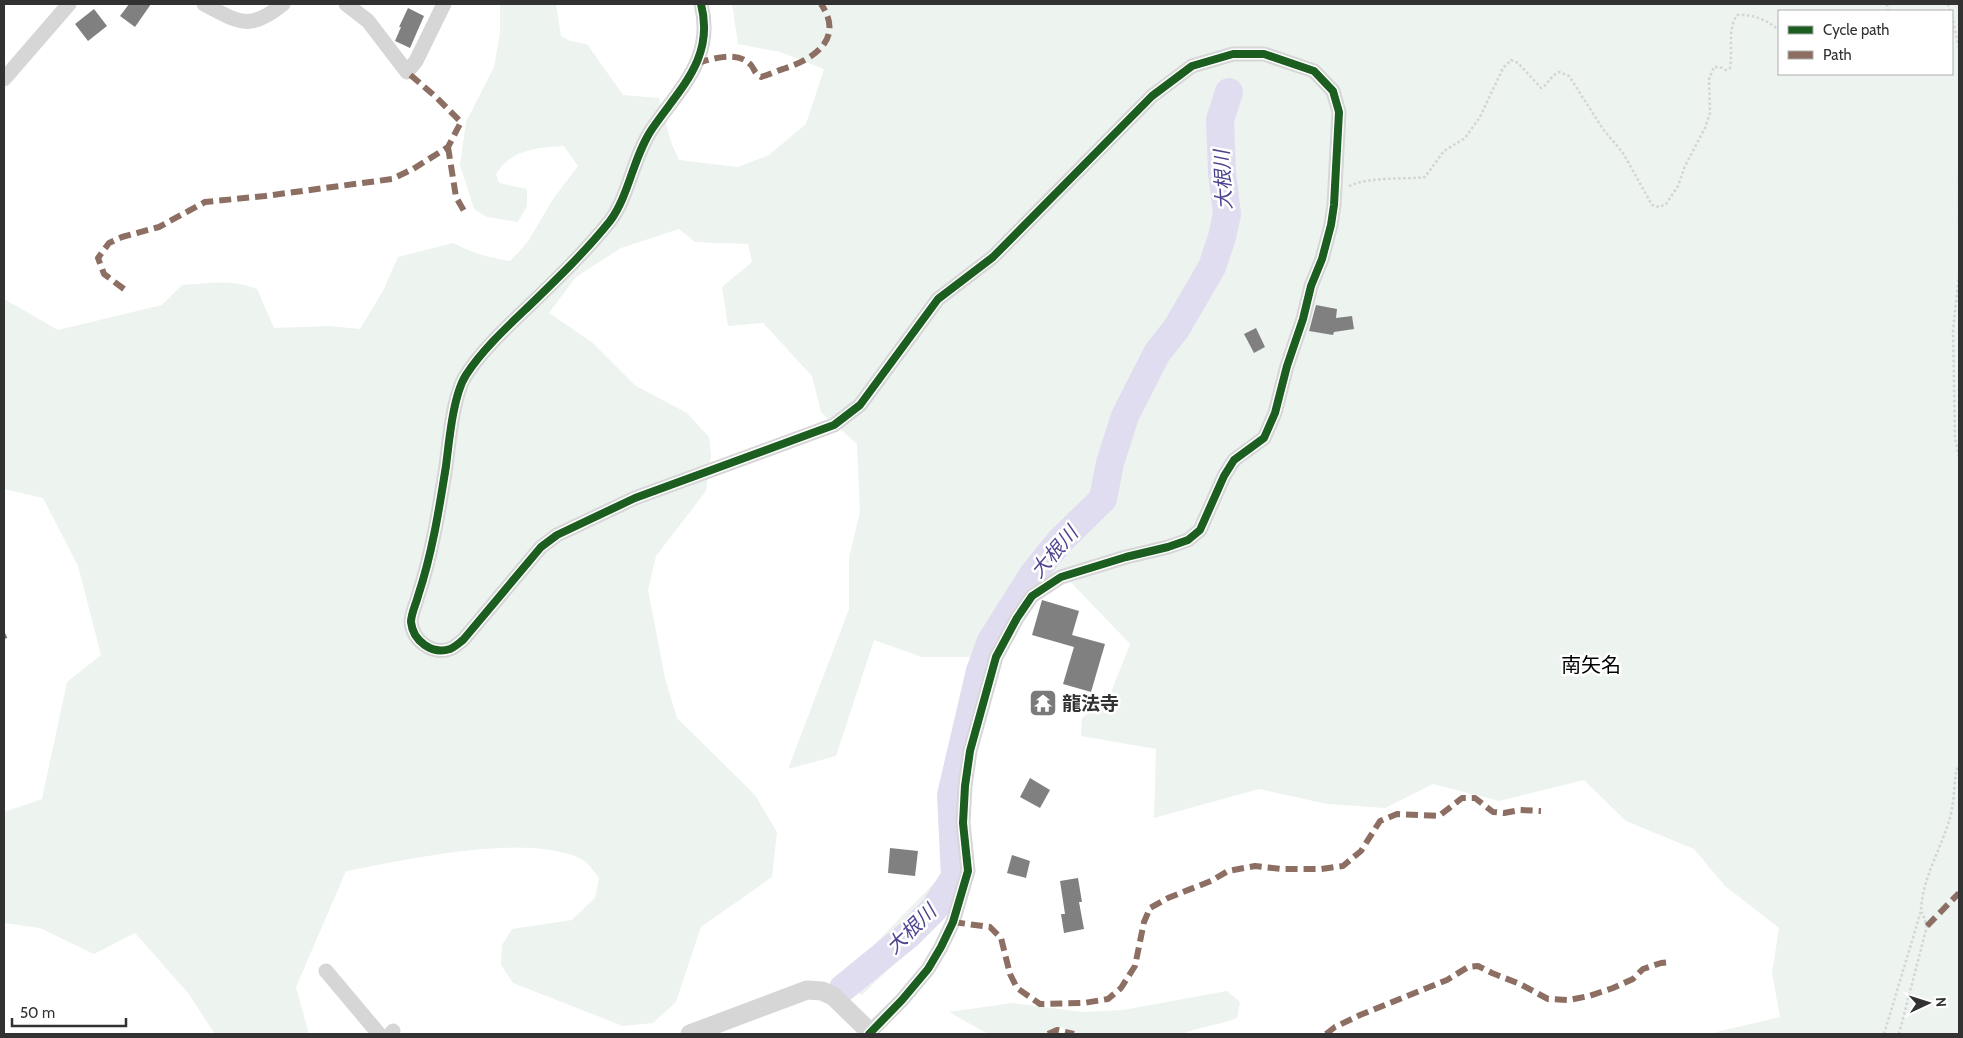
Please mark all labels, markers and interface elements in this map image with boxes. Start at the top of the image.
legend [1778,10,1953,75]
text: Cycle path [1823,21,1889,39]
text: Path [1823,46,1852,64]
water label: 大根川 [1209,147,1237,211]
water label: 大根川 [1025,520,1084,583]
district label: 南矢名 [1561,653,1621,677]
temple icon: 龍法寺 [1028,688,1058,718]
place label: 龍法寺 [1062,692,1119,715]
water label: 大根川 [881,898,942,958]
north arrow [1903,978,1953,1028]
scale bar [12,996,126,1028]
text: N [1932,997,1950,1008]
text: 50 m [20,1004,55,1022]

